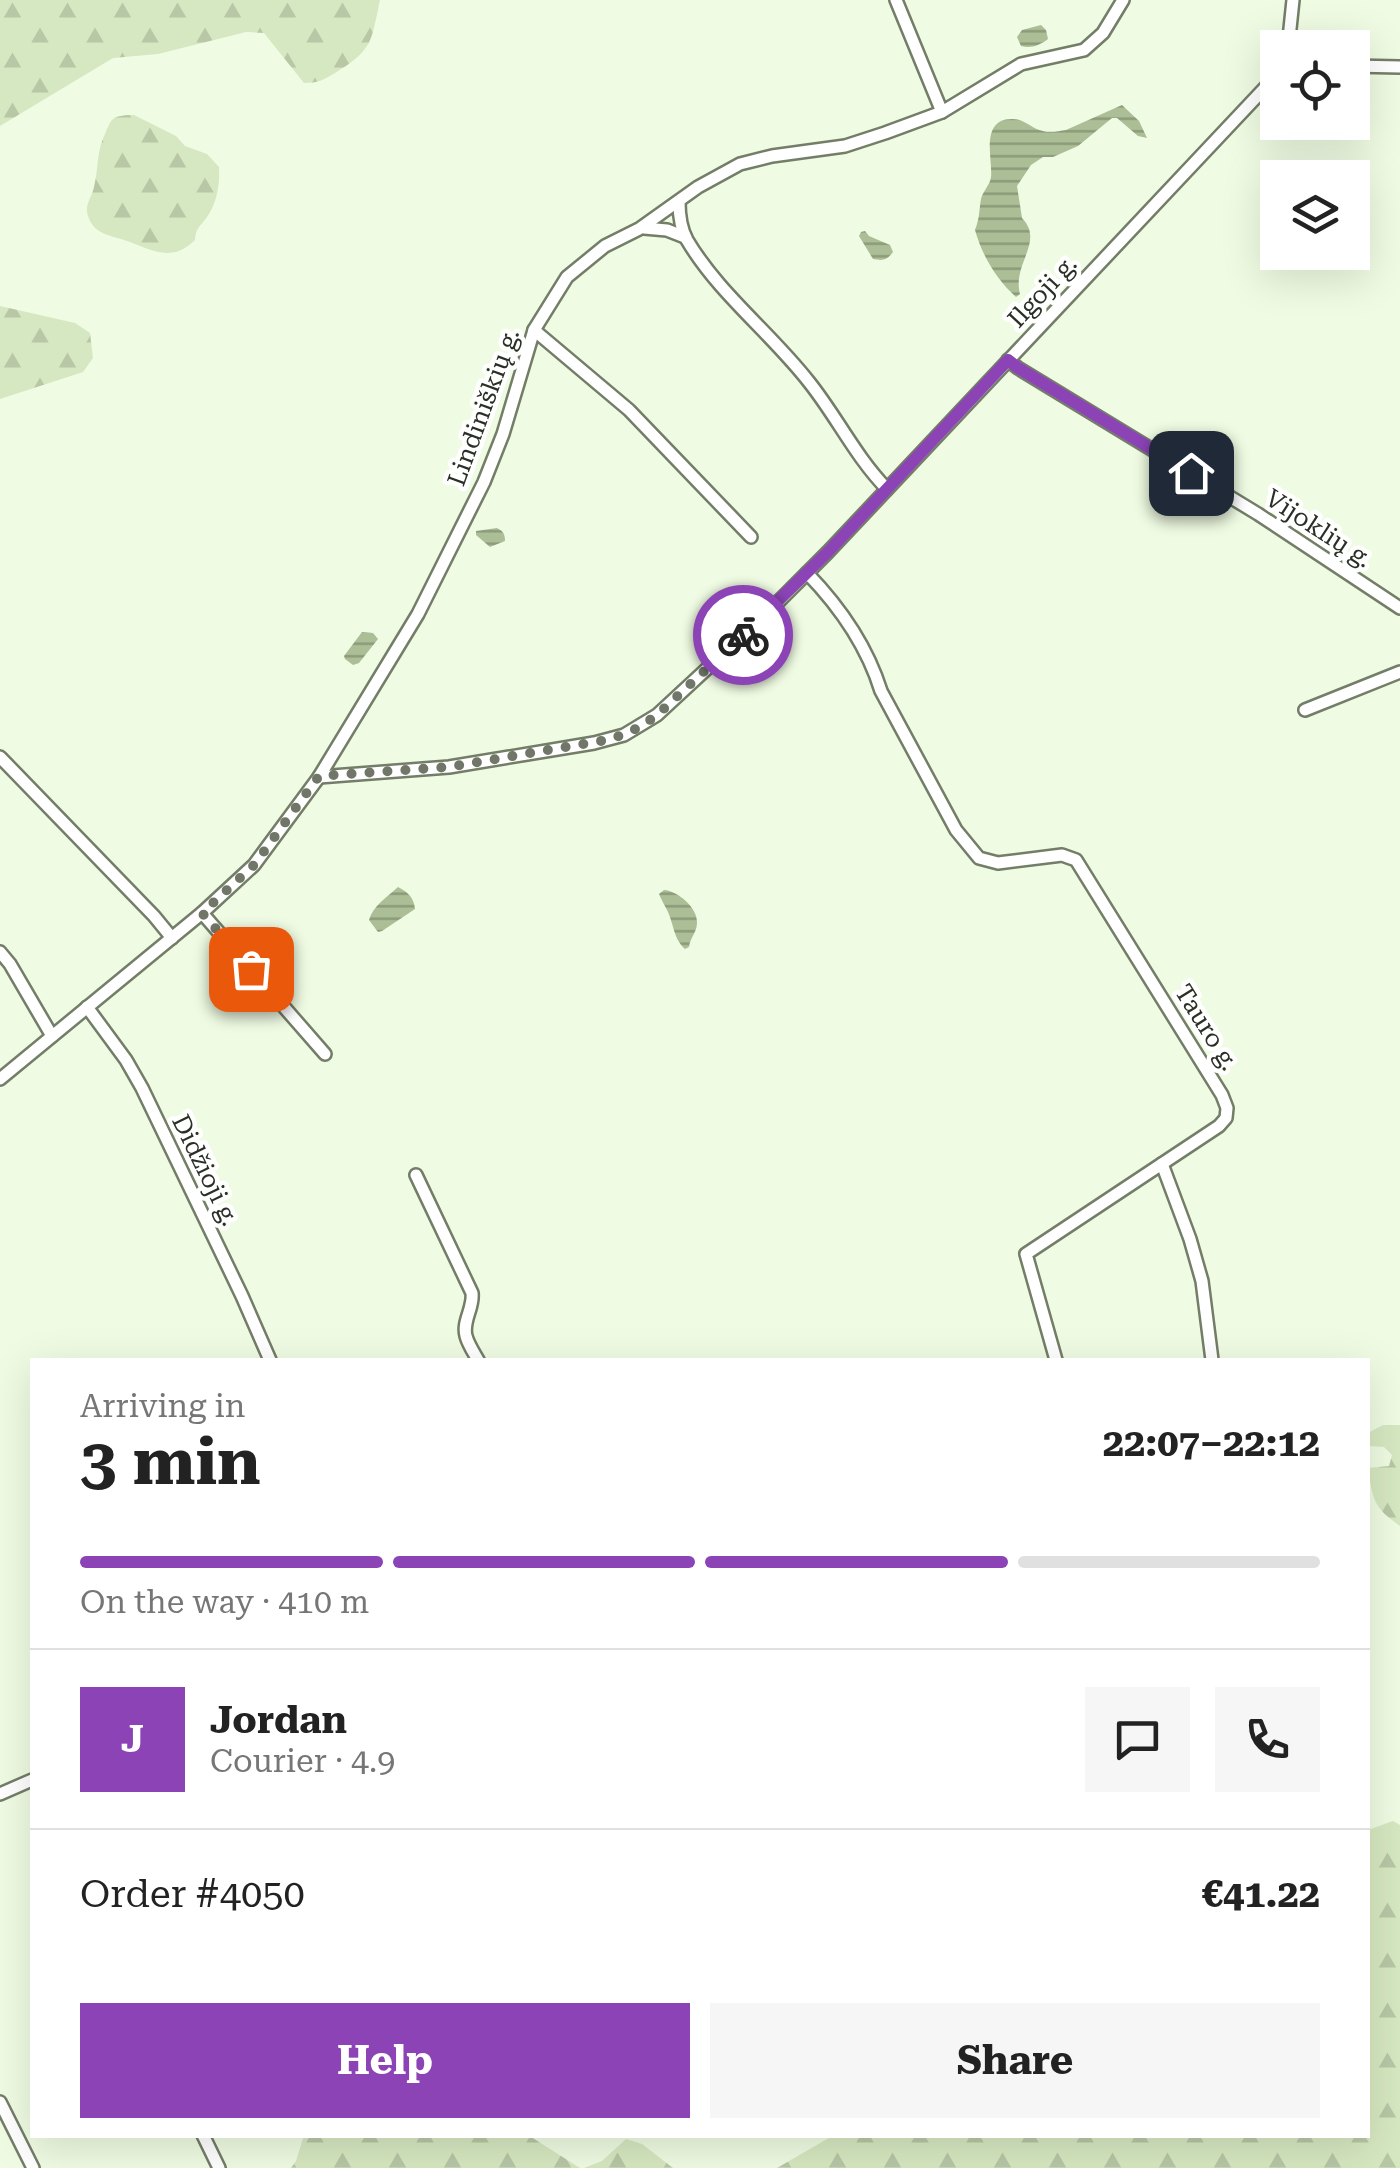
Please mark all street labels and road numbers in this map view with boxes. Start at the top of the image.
street label: Ilgoji g. [1002,249,1083,333]
street label: Lindiniškių g. [442,325,525,490]
street label: Vijoklių g. [1260,483,1377,574]
street label: Tauro g. [1169,979,1244,1076]
street label: Didžioji g. [166,1110,245,1231]

